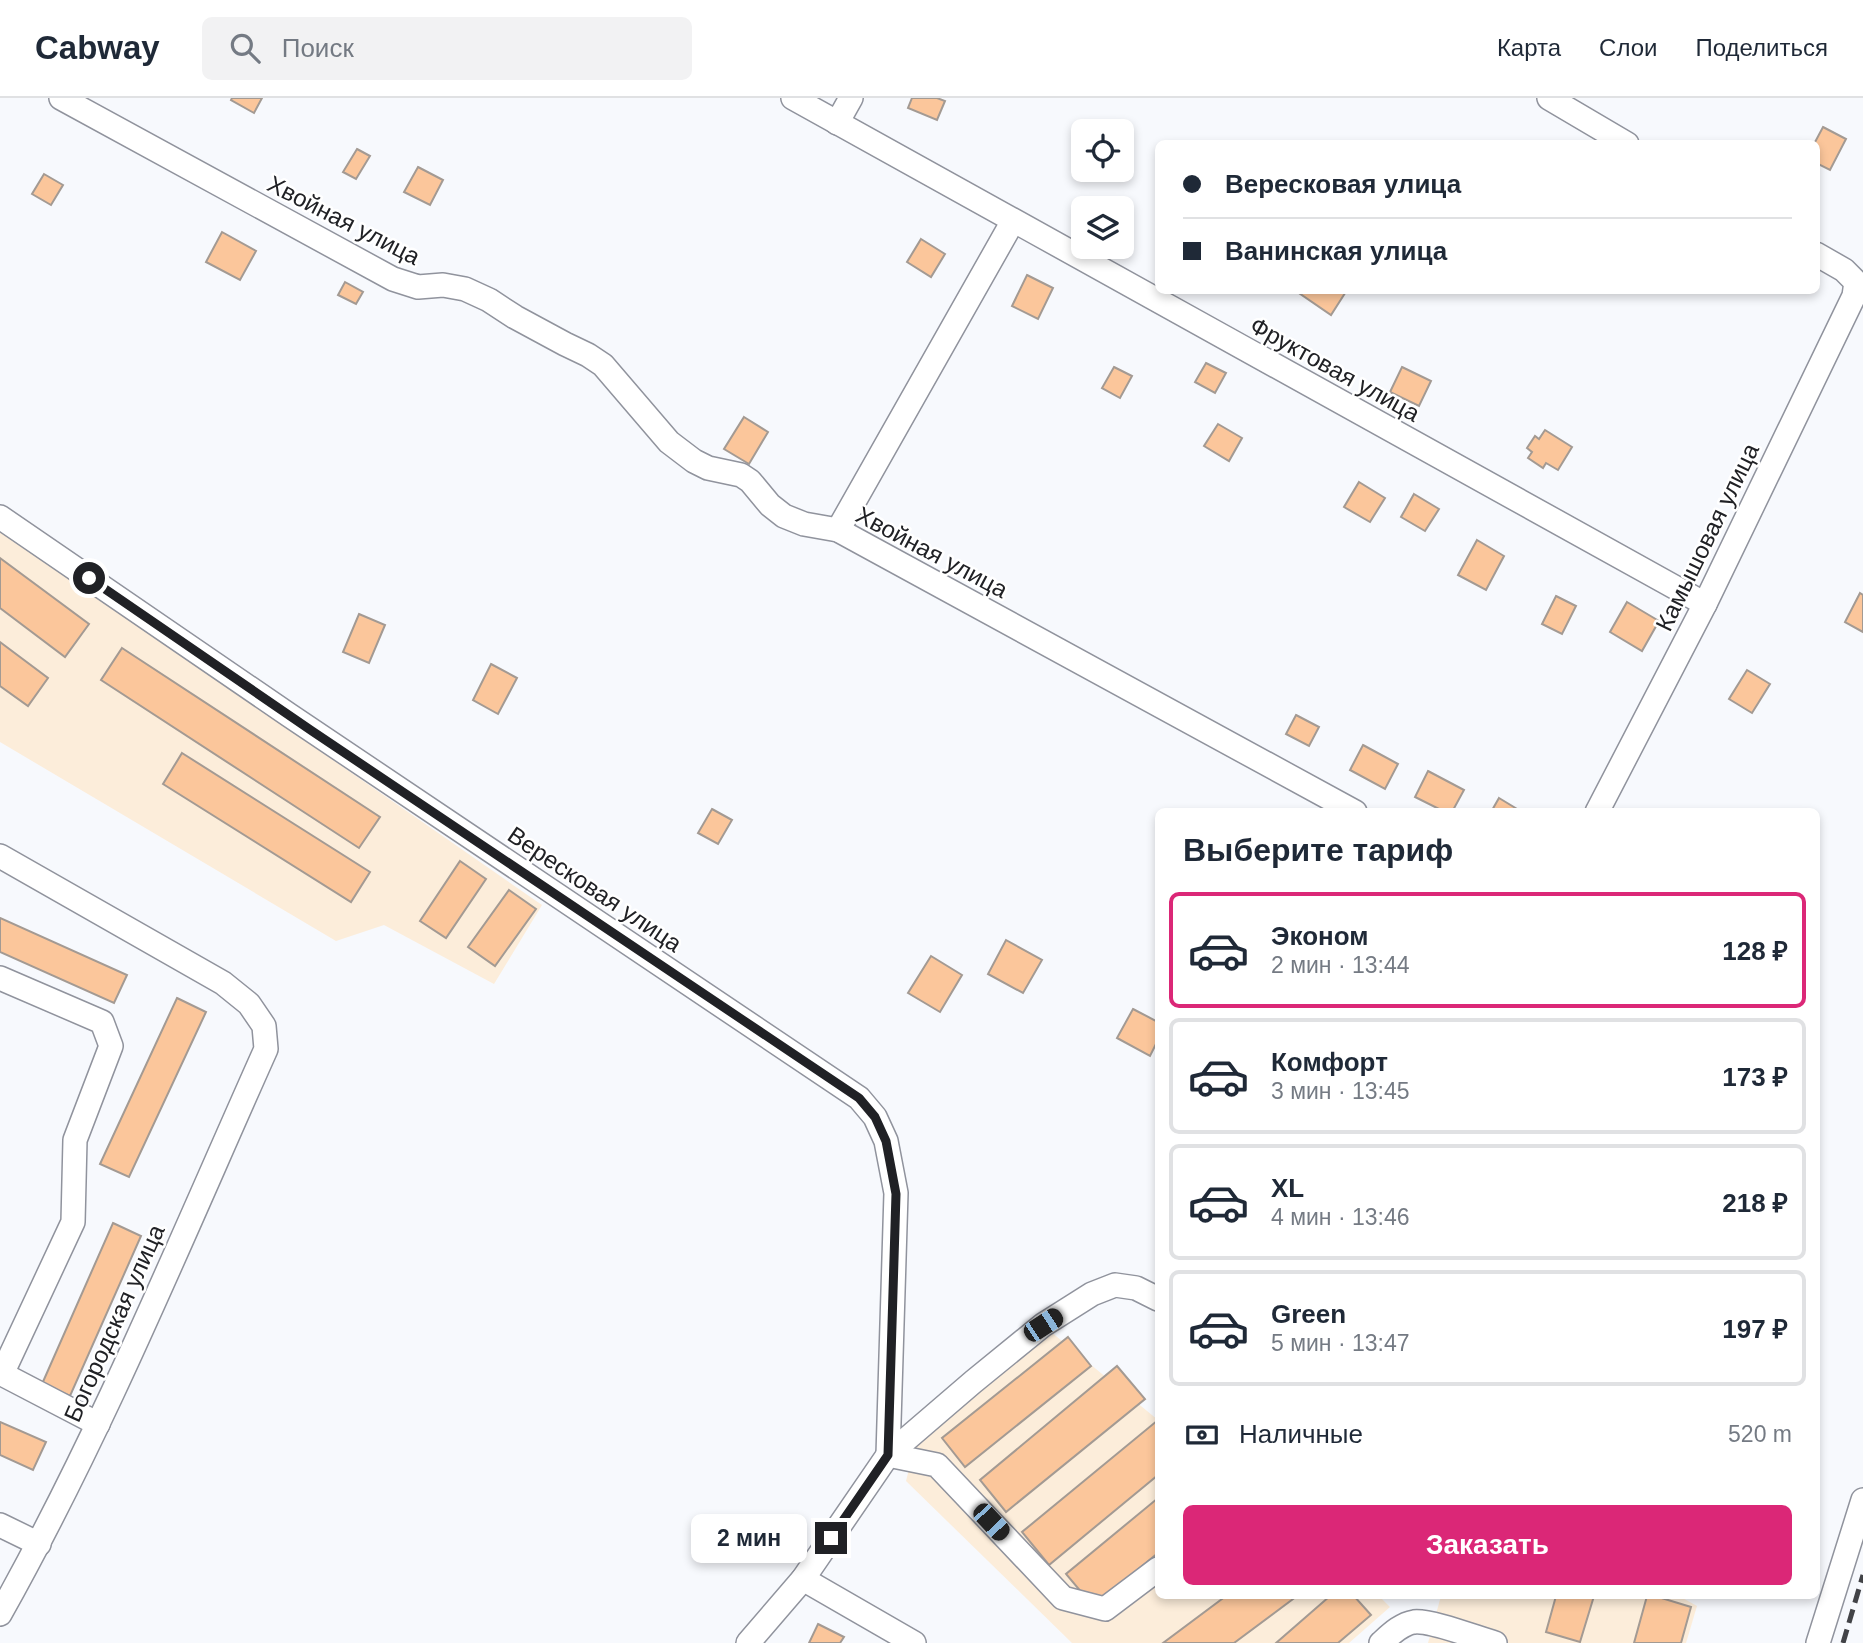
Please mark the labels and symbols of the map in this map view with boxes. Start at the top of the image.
street label: Хвойная улица [263,170,425,270]
street label: Фруктовая улица [1246,311,1425,427]
street label: Камышовая улица [1650,438,1764,635]
street label: Хвойная улица [852,501,1013,604]
route start [73,562,105,594]
street label: Вересковая улица [503,821,687,957]
street label: Богородская улица [58,1220,170,1426]
car [1020,1305,1067,1345]
car [969,1499,1014,1545]
callout: 2 мин [691,1514,806,1562]
route end [815,1522,847,1554]

